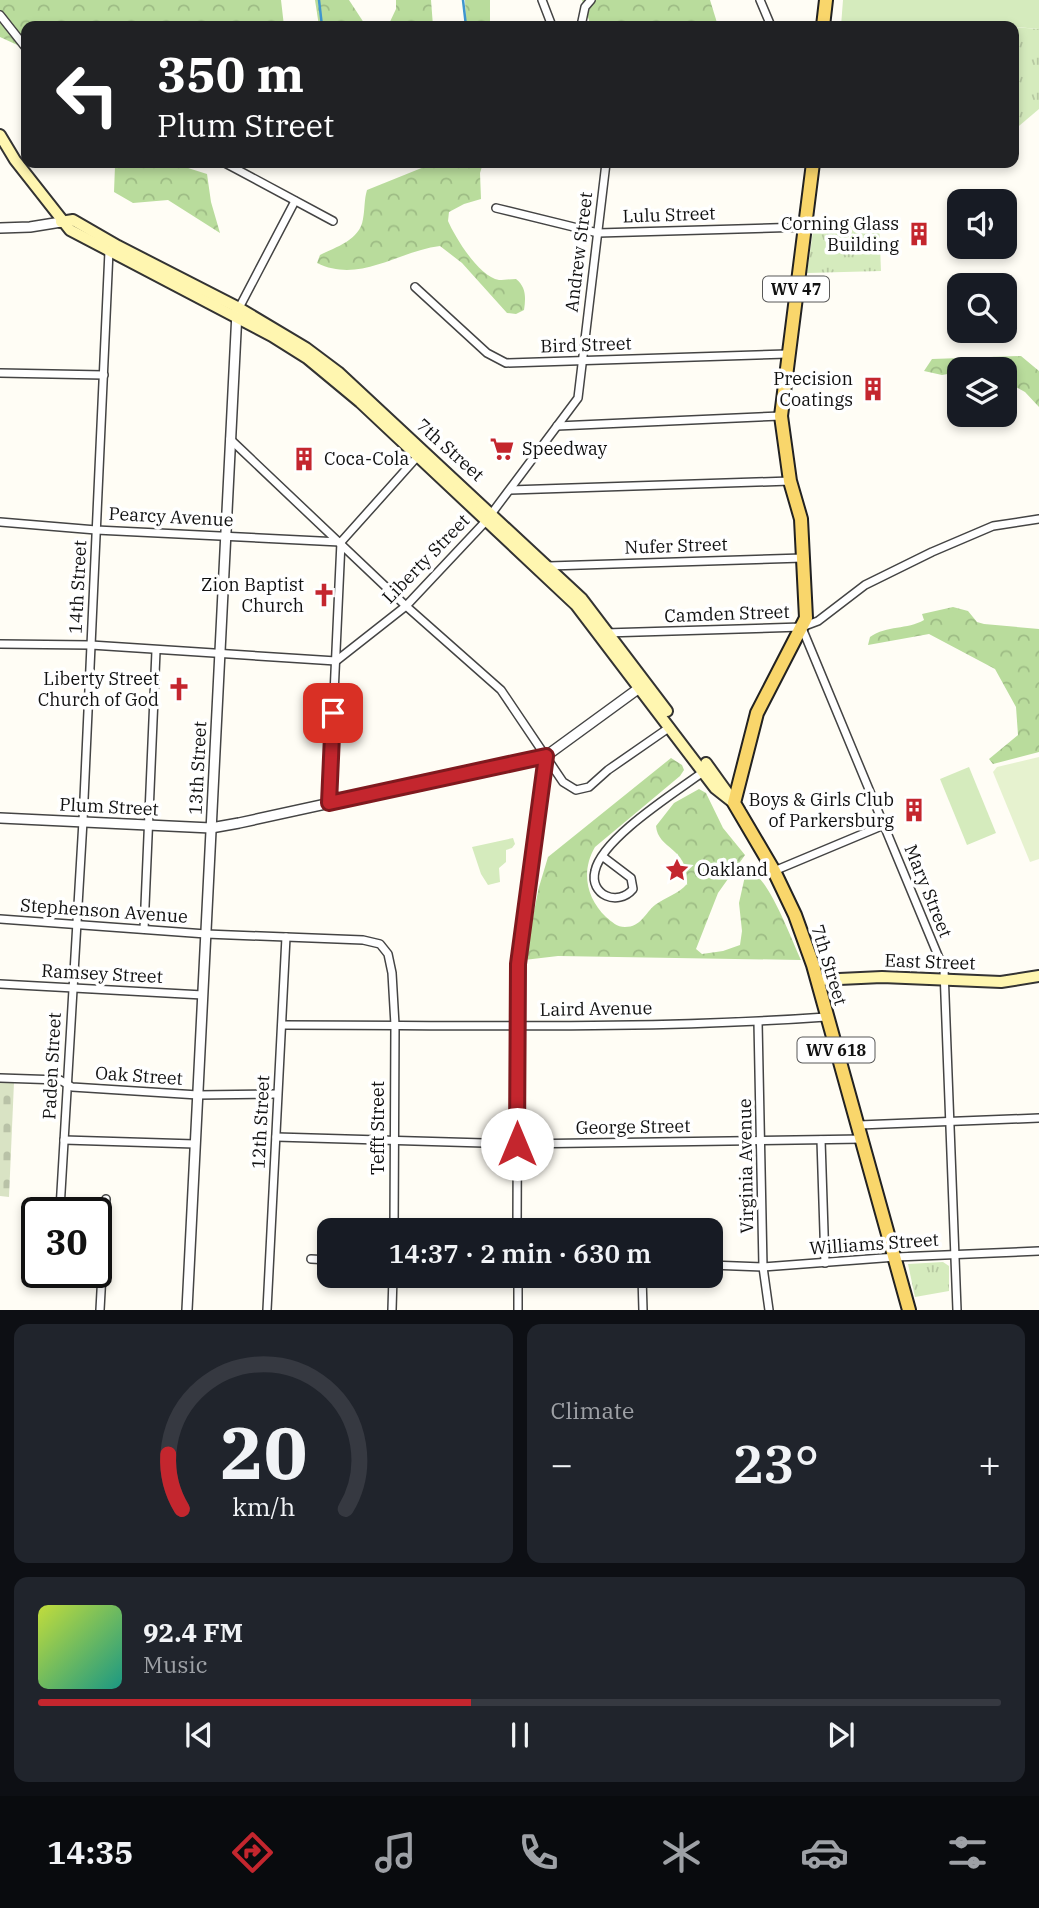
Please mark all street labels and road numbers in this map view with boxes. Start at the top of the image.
street label: Andrew Street [560,190,597,313]
street label: Lulu Street [622,201,716,228]
road number: WV 47 [763,276,829,302]
street label: Bird Street [540,331,632,358]
street label: 7th Street [412,413,489,486]
street label: Pearcy Avenue [108,502,234,531]
street label: Liberty Street [377,509,474,608]
street label: Nufer Street [624,532,728,559]
street label: 14th Street [64,539,91,634]
street label: Camden Street [664,600,790,627]
street label: 13th Street [184,720,211,815]
street label: Plum Street [59,792,159,821]
street label: Mary Street [899,841,958,941]
street label: Stephenson Avenue [19,893,189,928]
street label: 7th Street [806,922,853,1008]
street label: East Street [884,948,976,975]
street label: Ramsey Street [41,959,163,988]
street label: Laird Avenue [540,996,652,1021]
street label: Paden Street [37,1012,66,1120]
road number: WV 618 [798,1038,874,1062]
street label: Oak Street [94,1061,184,1090]
street label: 12th Street [247,1074,274,1169]
street label: Tefft Street [366,1081,389,1175]
street label: Virginia Avenue [733,1098,758,1234]
street label: George Street [575,1114,691,1139]
street label: Williams Street [808,1228,940,1260]

